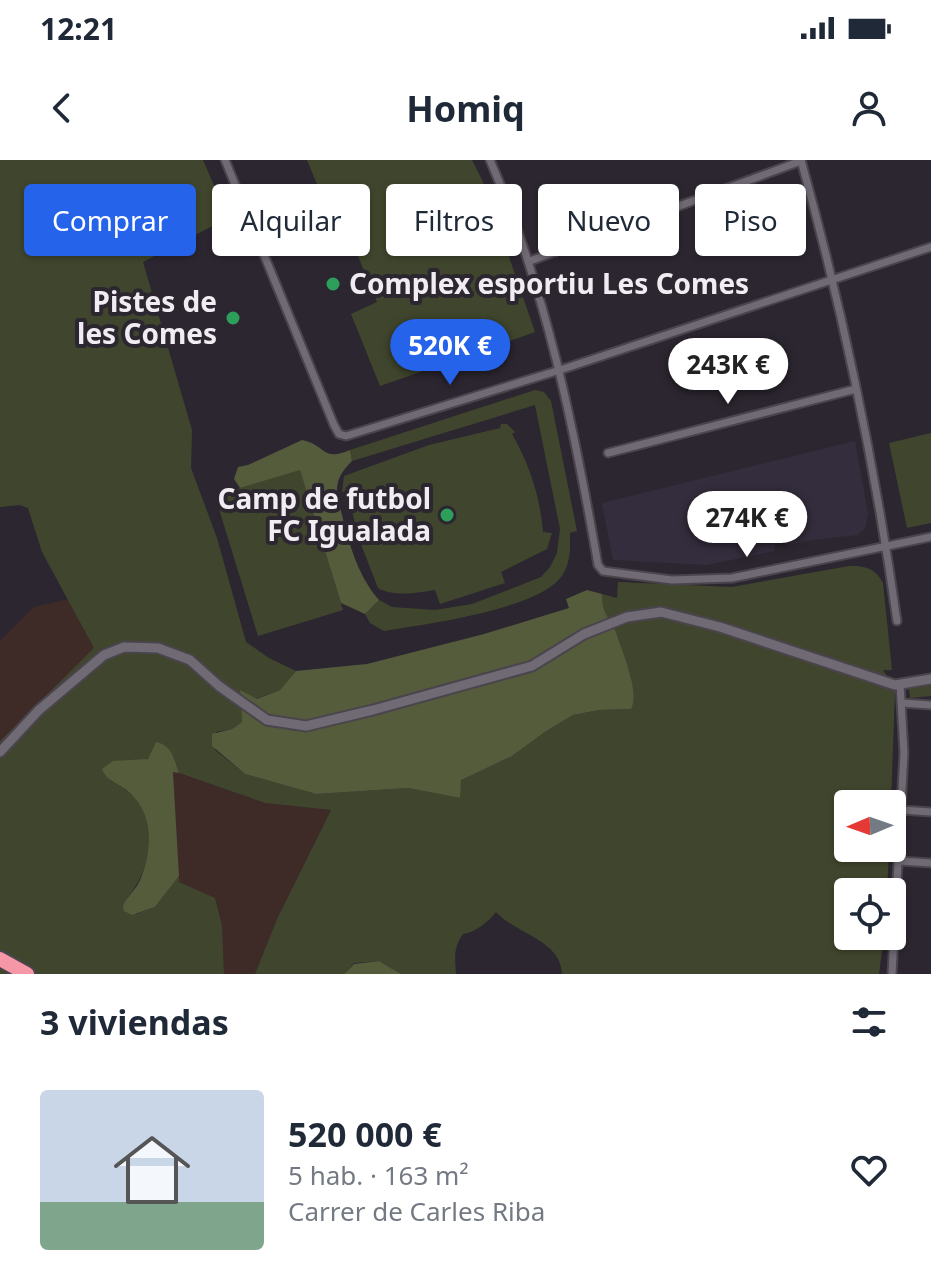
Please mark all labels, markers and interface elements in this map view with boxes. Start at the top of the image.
text: 12:21 [40,8,117,49]
text: Homiq [406,84,525,133]
icon: back [40,86,84,130]
icon: person [847,86,891,130]
chip: Comprar [24,184,196,256]
chip: Alquilar [212,184,370,256]
chip: Filtros [386,184,522,256]
chip: Nuevo [538,184,679,256]
chip: Piso [695,184,806,256]
place label: Complex esportiu Les Comes [349,264,749,302]
marker: Complex esportiu Les Comes [324,275,342,293]
place label: Pistes de les Comes [77,282,217,352]
marker: Pistes de les Comes [224,309,242,327]
pin: 520K € [385,319,515,387]
text: 520K € [408,327,492,363]
pin: 243K € [663,338,793,406]
text: 243K € [686,346,770,382]
place label: Camp de futbol FC Igualada [218,479,431,549]
pin: 274K € [682,491,812,559]
text: 274K € [705,499,789,535]
marker: Camp de futbol FC Igualada [438,506,456,524]
north arrow [834,790,906,862]
map controls [834,790,906,950]
button: locate [834,878,906,950]
text: 3 viviendas [40,999,229,1045]
icon: filters [847,1000,891,1044]
text: 520 000 € [288,1111,442,1157]
icon: home [104,1122,200,1218]
icon: heart [847,1148,891,1192]
text: 5 hab. · 163 m² [288,1157,469,1193]
text: Carrer de Carles Riba [288,1193,545,1229]

